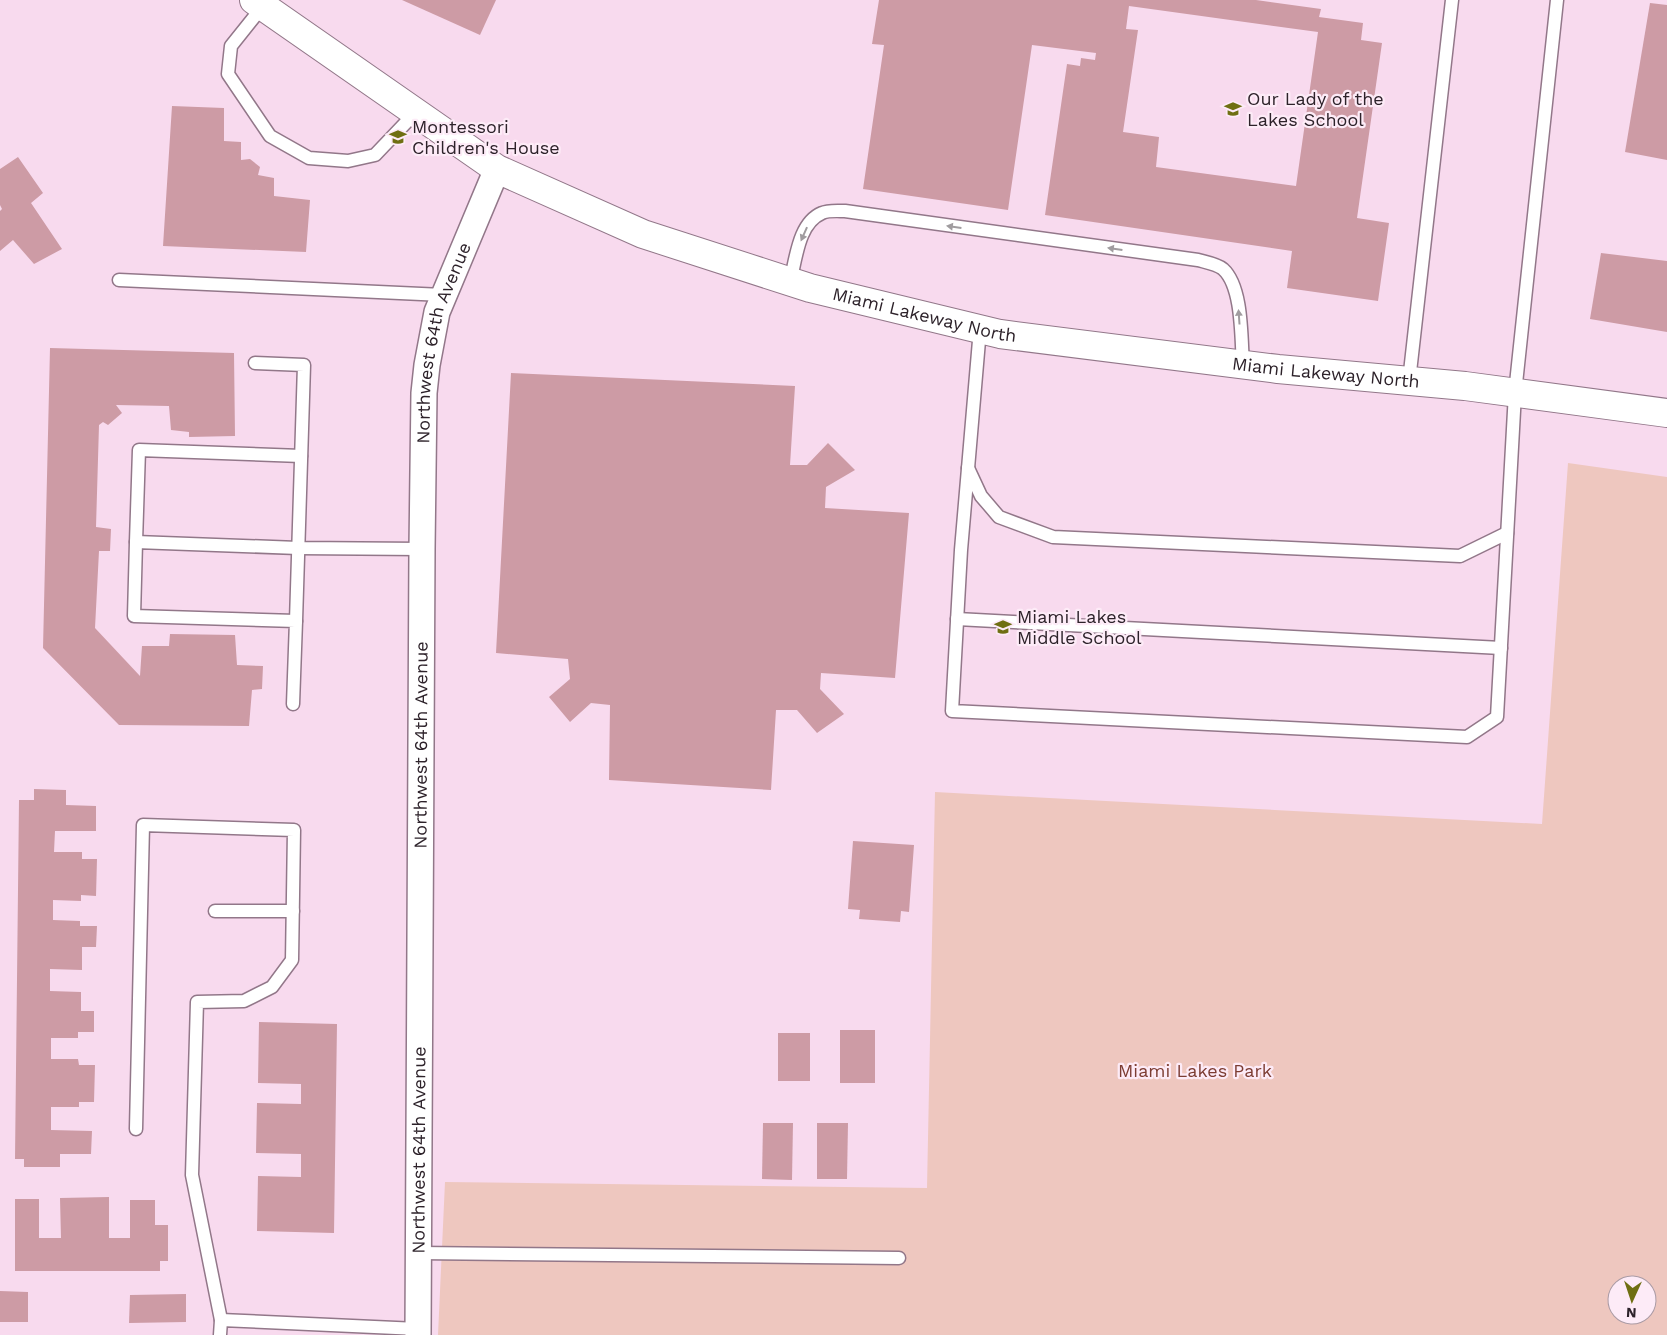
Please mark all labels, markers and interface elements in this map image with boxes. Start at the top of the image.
place label: Our Lady of the Lakes School [1247,88,1384,130]
school or university icon: Our Lady of the Lakes School [1223,99,1243,119]
place label: Montessori Children's House [412,116,560,158]
school or university icon: Montessori Children's House [388,127,408,147]
one-way arrow [946,222,962,230]
one-way arrow [799,227,807,241]
street label: Northwest 64th Avenue [412,239,475,444]
one-way arrow [1107,245,1123,253]
street label: Miami Lakeway North [830,283,1018,346]
one-way arrow [1235,308,1243,324]
street label: Miami Lakeway North [1231,352,1421,392]
place label: Miami Lakes Middle School [1017,606,1142,648]
school or university icon: Miami Lakes Middle School [993,617,1013,637]
street label: Northwest 64th Avenue [409,641,432,849]
street label: Northwest 64th Avenue [407,1046,429,1254]
park label: Miami Lakes Park [1118,1060,1272,1081]
north arrow [1607,1275,1657,1325]
text: N [1626,1305,1637,1321]

